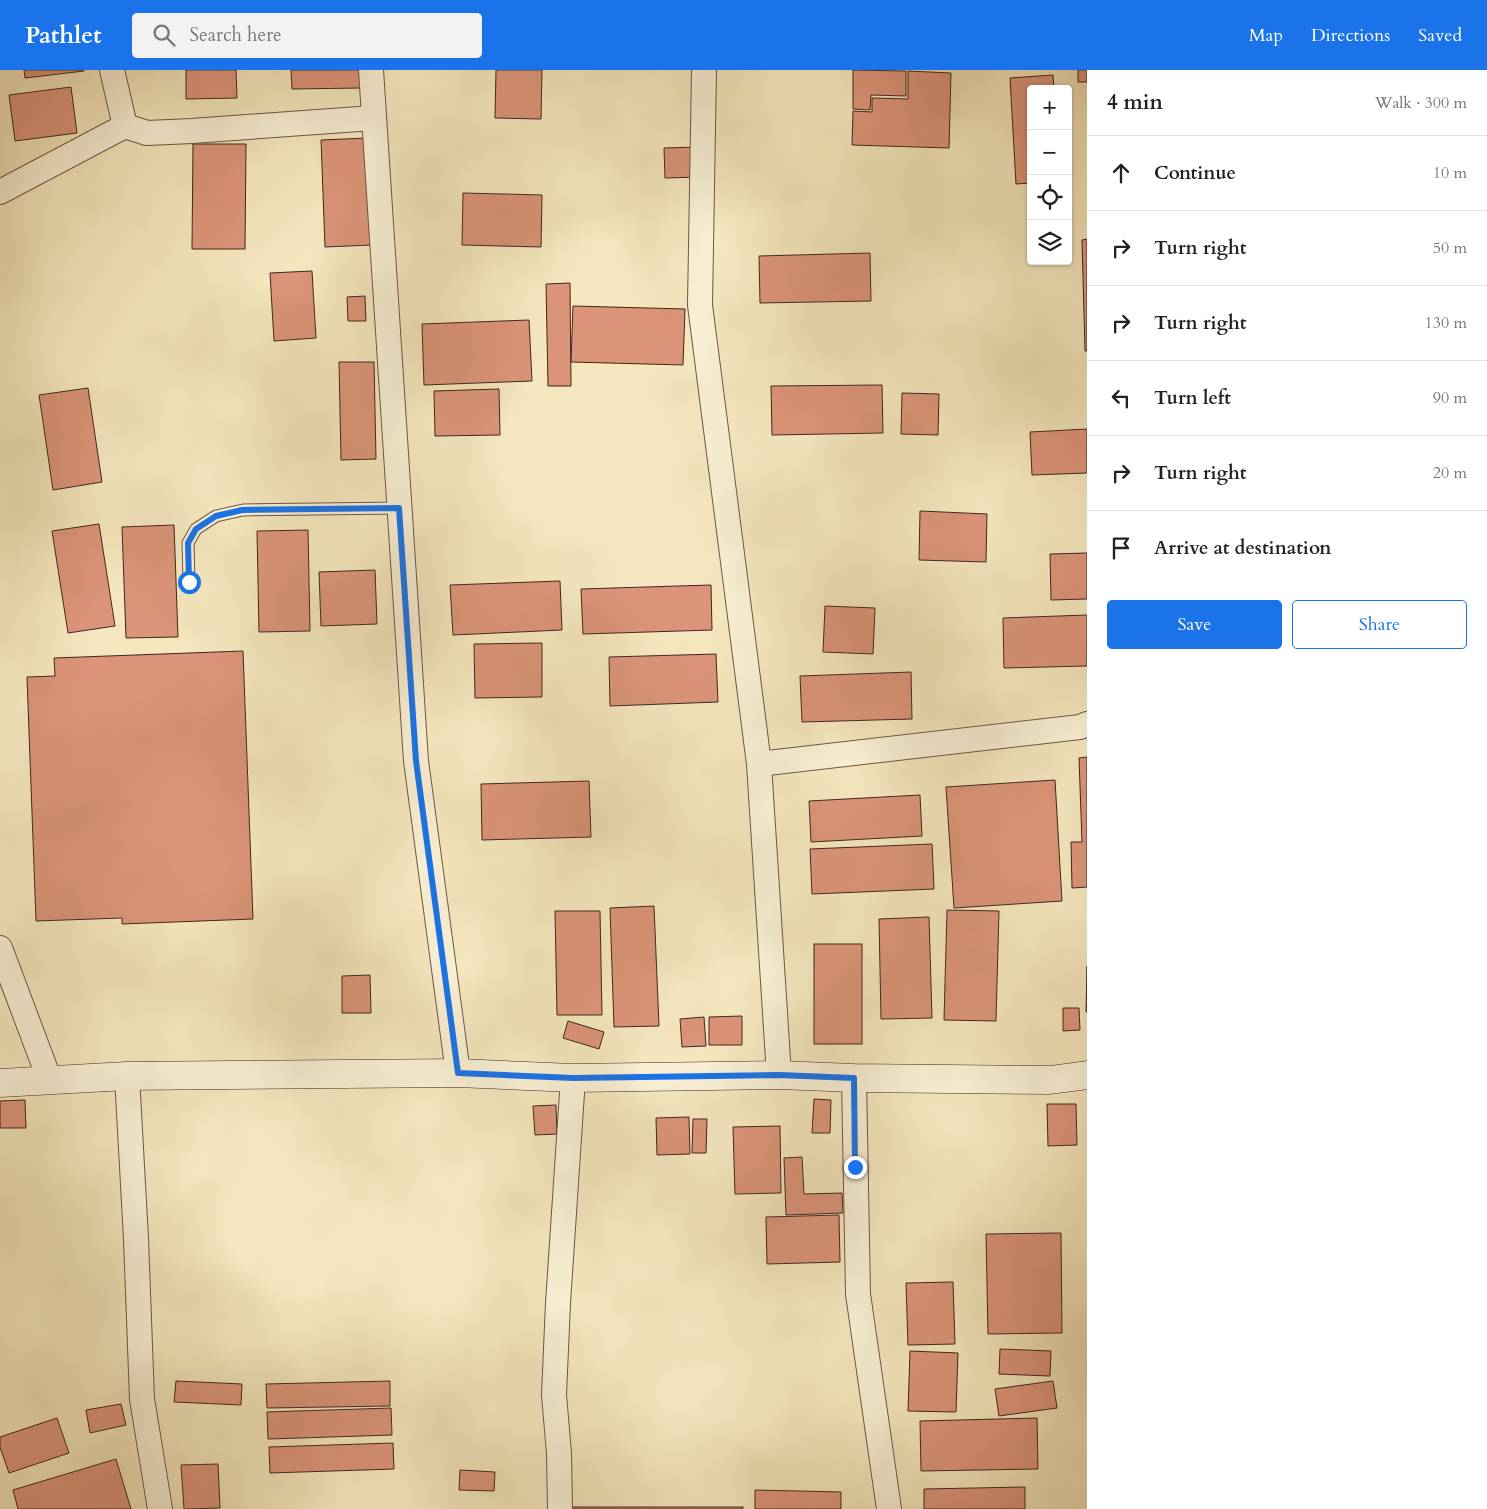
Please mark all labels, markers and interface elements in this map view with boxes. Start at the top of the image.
search box [132,13,482,58]
text: Pathlet [25,19,102,52]
icon: search [150,21,178,49]
text: Search here [190,22,282,48]
text: Map [1249,23,1283,48]
text: Directions [1311,23,1390,48]
text: Saved [1418,23,1462,48]
map controls [1027,85,1072,265]
button: + [1027,85,1072,130]
text: 4 min [1107,88,1163,117]
text: Walk · 300 m [1375,92,1467,114]
button: − [1027,130,1072,175]
icon: ahead [1107,159,1135,187]
text: Continue [1154,160,1236,186]
text: 10 m [1433,162,1467,184]
button: locate [1027,175,1072,220]
button: layers [1027,220,1072,265]
icon: right [1107,234,1135,262]
text: Turn right [1154,235,1246,261]
text: 50 m [1433,237,1467,259]
icon: right [1107,309,1135,337]
text: Turn right [1154,310,1246,336]
text: 130 m [1425,312,1467,334]
icon: left [1107,384,1135,412]
text: Turn left [1154,385,1231,411]
text: 90 m [1433,387,1467,409]
icon: right [1107,459,1135,487]
text: Turn right [1154,460,1246,486]
text: 20 m [1433,462,1467,484]
icon: arrive [1107,534,1135,562]
text: Arrive at destination [1154,535,1331,561]
route start [178,571,201,594]
button: Save [1107,600,1282,649]
button: Share [1292,600,1467,649]
route end [844,1156,867,1179]

